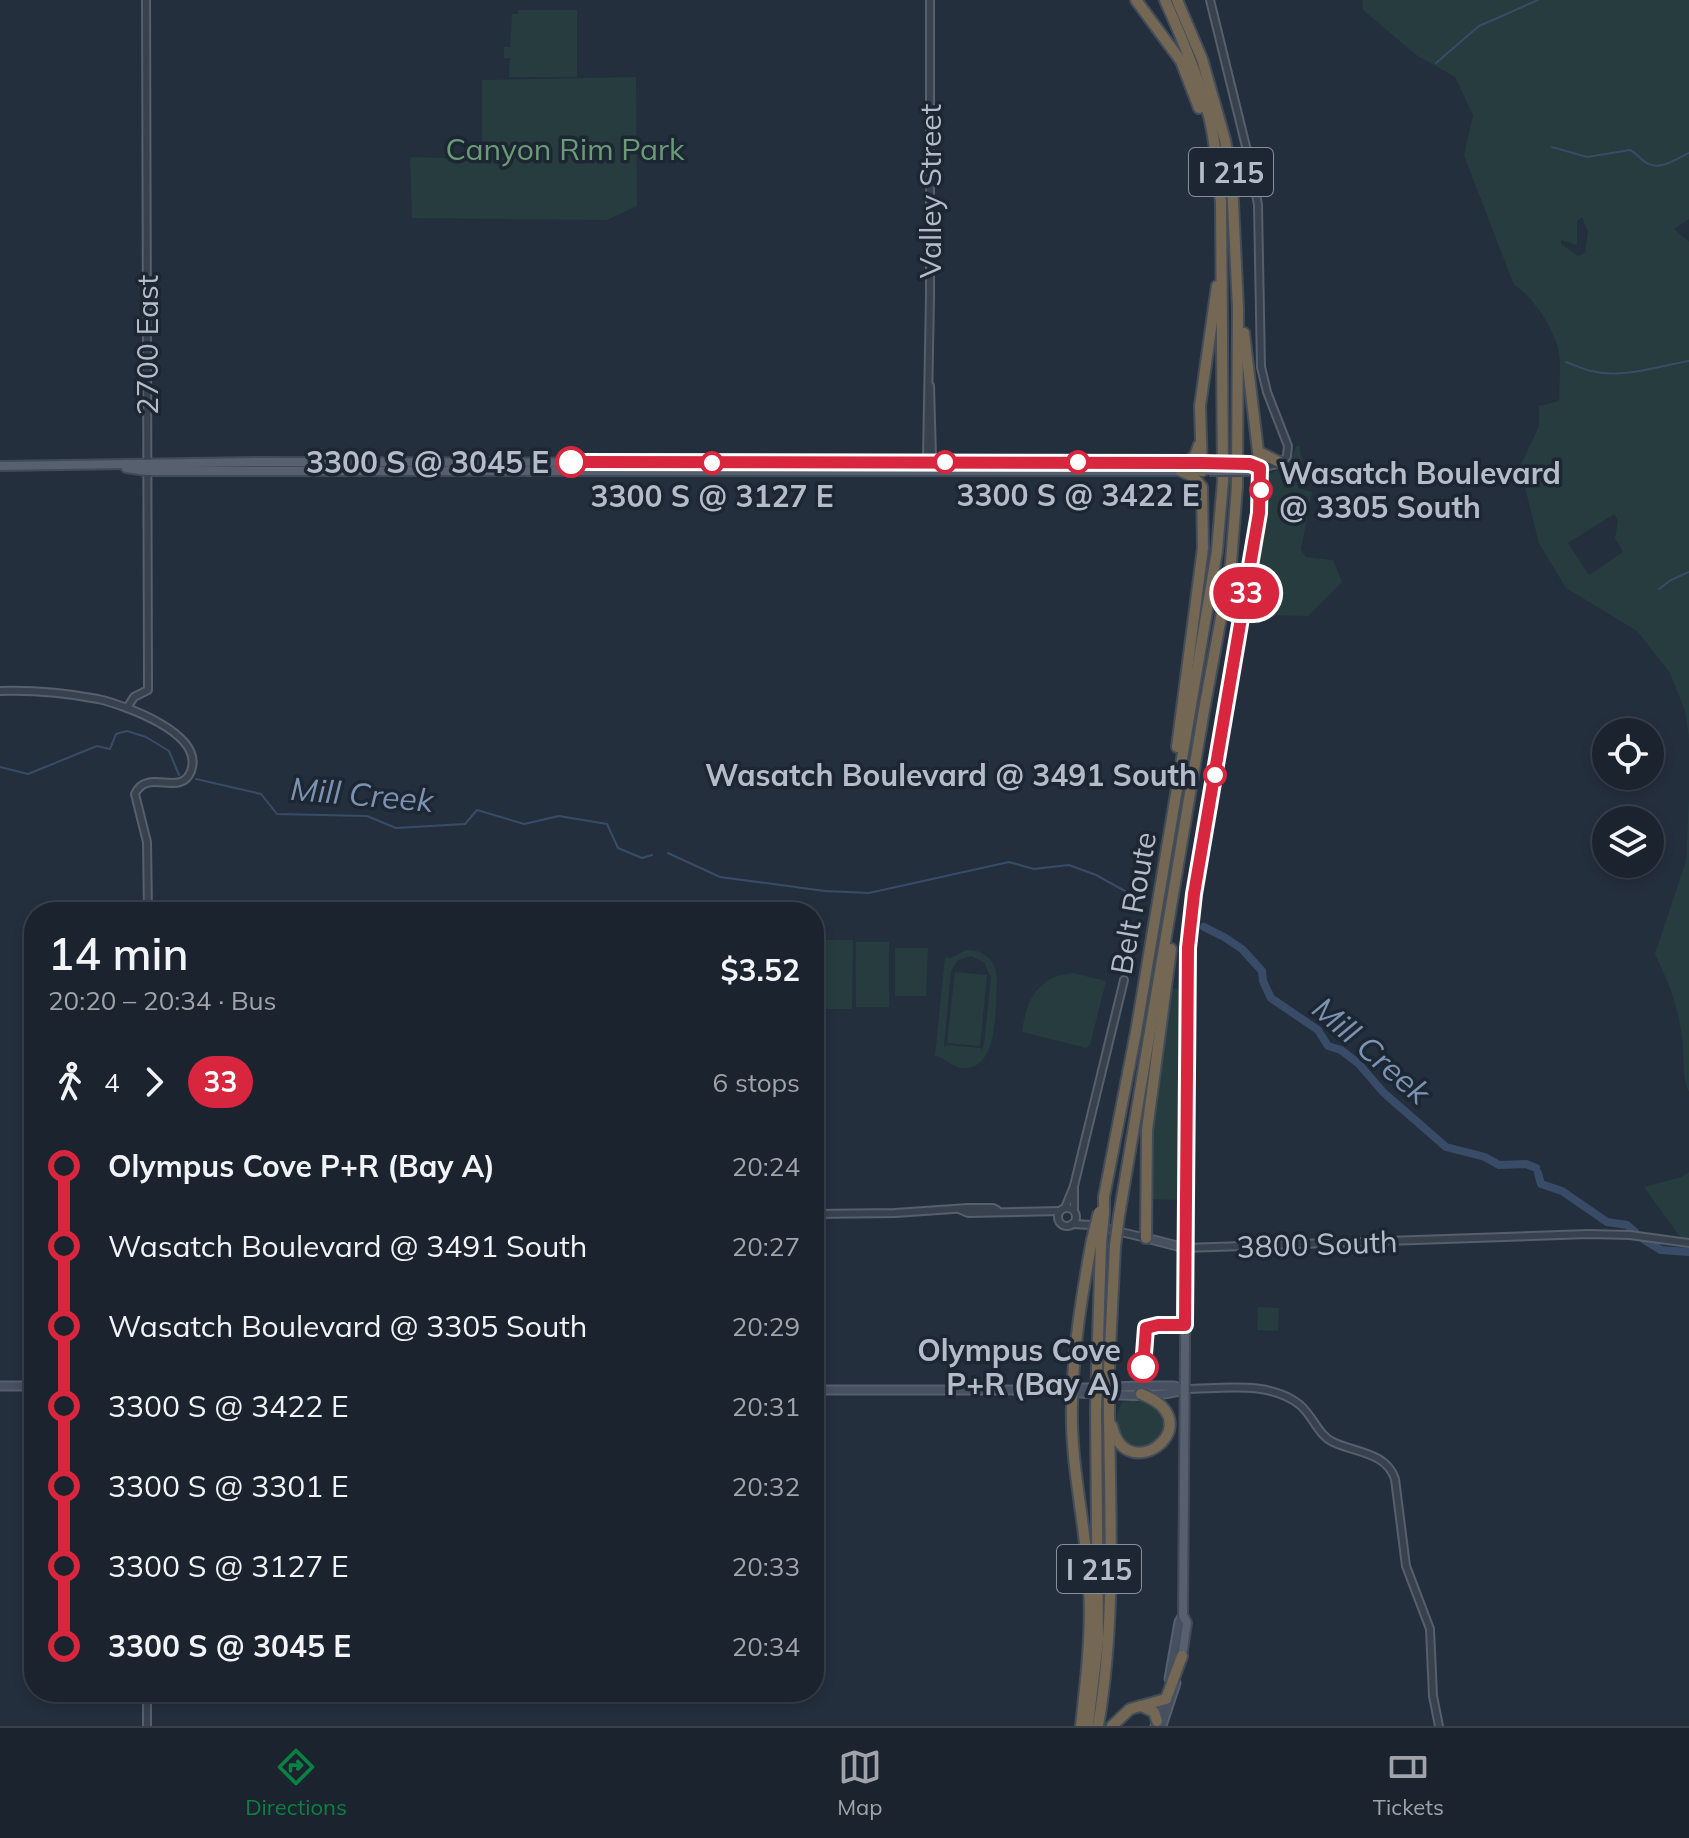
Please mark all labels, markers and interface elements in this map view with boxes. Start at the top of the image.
street label: Valley Street [911,104,949,278]
park label: Canyon Rim Park [446,130,685,168]
road number: I 215 [1189,148,1273,196]
street label: 2700 East [128,275,166,415]
place label: 3300 S @ 3045 E [306,443,549,481]
marker: 3300 S @ 3045 E [556,447,586,477]
unlabelled marker [934,451,956,473]
marker: 3300 S @ 3422 E [1067,451,1089,473]
marker: 3300 S @ 3127 E [701,452,723,474]
place label: Wasatch Boulevard @ 3305 South [1279,454,1561,526]
place label: 3300 S @ 3422 E [956,476,1200,514]
place label: 3300 S @ 3127 E [590,477,834,515]
marker: Wasatch Boulevard @ 3305 South [1250,479,1272,501]
line badge: 33 [1210,567,1282,619]
text: 33 [1229,575,1263,610]
map controls [1592,718,1664,878]
button: locate [1592,718,1664,790]
place label: Wasatch Boulevard @ 3491 South [705,756,1197,794]
marker: Wasatch Boulevard @ 3491 South [1204,764,1226,786]
water label: Mill Creek [289,768,437,820]
button: layers [1592,806,1664,878]
street label: Belt Route [1102,829,1164,977]
text: 14 min [48,926,189,981]
text: $3.52 [721,951,800,989]
text: 20:20 – 20:34 · Bus [48,984,277,1017]
water label: Mill Creek [1305,988,1440,1113]
icon: walk [48,1060,92,1104]
icon: forward [132,1060,176,1104]
text: 33 [204,1064,237,1099]
text: 4 [104,1066,120,1099]
text: 6 stops [713,1066,800,1099]
text: Olympus Cove P+R (Bay A) [108,1147,495,1185]
text: 20:24 [732,1150,800,1183]
street label: 3800 South [1236,1222,1398,1266]
text: Wasatch Boulevard @ 3491 South [108,1227,587,1265]
text: 20:27 [732,1230,800,1263]
text: Wasatch Boulevard @ 3305 South [108,1307,587,1345]
text: 20:29 [732,1310,800,1343]
place label: Olympus Cove P+R (Bay A) [917,1331,1121,1403]
marker: Olympus Cove P+R (Bay A) [1128,1352,1158,1382]
text: 3300 S @ 3422 E [108,1387,349,1425]
text: 20:31 [732,1390,800,1423]
text: 3300 S @ 3301 E [108,1467,349,1505]
text: 20:32 [732,1470,800,1503]
road number: I 215 [1057,1545,1141,1593]
text: 3300 S @ 3127 E [108,1547,349,1585]
text: 20:33 [732,1550,800,1583]
text: 3300 S @ 3045 E [108,1627,351,1665]
text: 20:34 [732,1630,800,1663]
tab: Directions [245,1745,347,1821]
tab: Map [837,1745,882,1821]
tab: Tickets [1373,1745,1444,1821]

